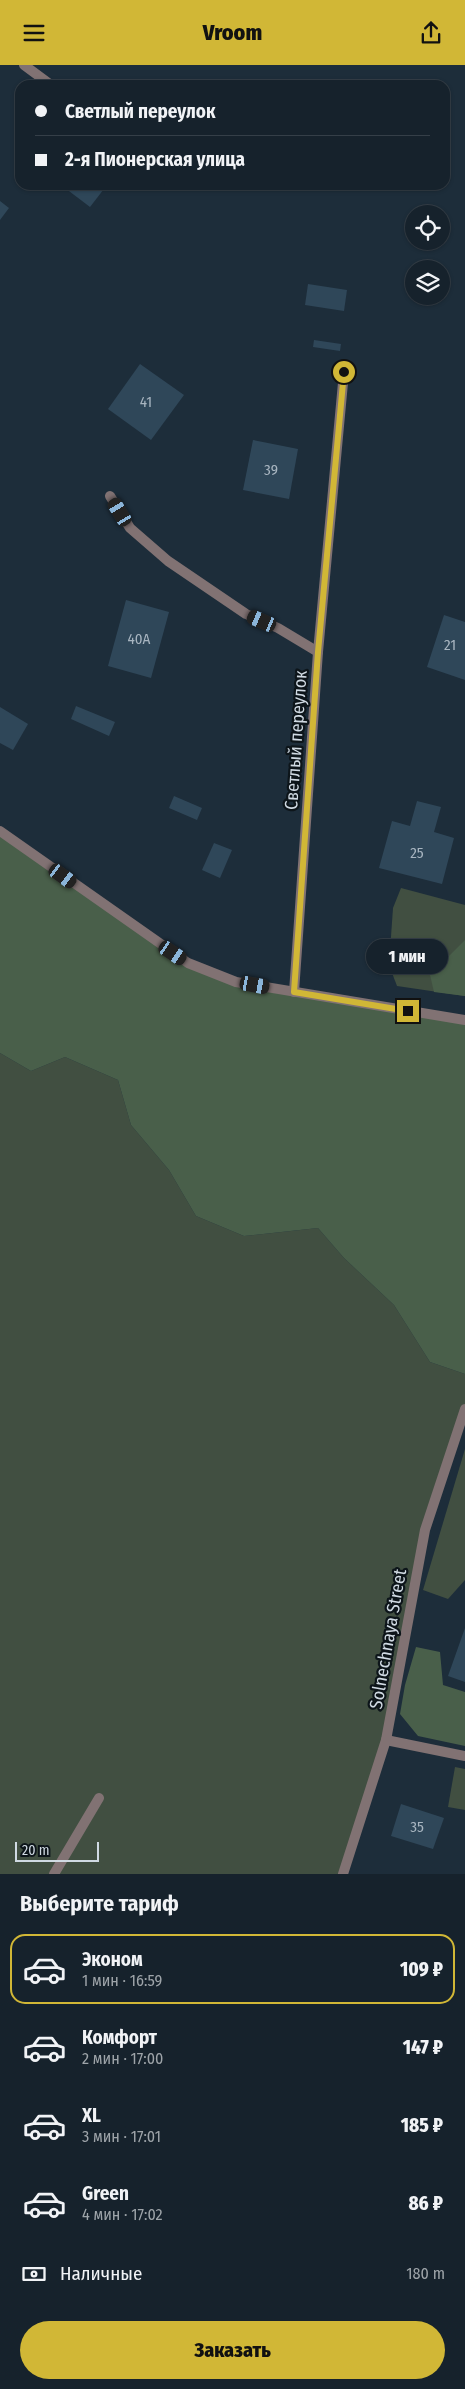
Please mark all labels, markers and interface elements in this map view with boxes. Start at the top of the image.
icon: menu [20,19,48,47]
text: Vroom [203,19,262,46]
icon: share [417,19,445,47]
text: Светлый переулок [65,100,216,123]
text: 2-я Пионерская улица [65,148,245,171]
map controls [405,205,450,305]
button: locate [405,205,450,250]
button: layers [405,260,450,305]
route start [333,361,355,383]
house number: 41 [140,393,152,411]
house number: 39 [264,461,278,479]
car [105,495,134,529]
car [245,608,278,634]
house number: 40А [128,630,151,648]
house number: 21 [444,636,456,654]
street label: Светлый переулок [280,669,312,810]
house number: 25 [410,844,424,862]
car [46,861,79,891]
car [156,938,189,968]
callout: 1 мин [367,939,449,973]
text: 1 мин [389,947,425,966]
car [238,975,271,995]
route end [397,1000,419,1022]
street label: Solnechnaya Street [365,1567,411,1711]
house number: 35 [410,1818,424,1836]
scale bar [15,1839,99,1862]
text: 20 m [22,1842,50,1859]
text: Выберите тариф [20,1890,179,1917]
icon: car [22,1947,67,1992]
text: Эконом [82,1948,143,1971]
text: 109 ₽ [400,1958,443,1981]
text: 1 мин · 16:59 [82,1971,162,1990]
icon: car [22,2025,67,2070]
text: Комфорт [82,2026,157,2049]
text: 147 ₽ [403,2036,443,2059]
text: 2 мин · 17:00 [82,2049,163,2068]
icon: car [22,2103,67,2148]
text: XL [82,2104,101,2127]
text: 185 ₽ [401,2114,443,2137]
text: 3 мин · 17:01 [82,2127,161,2146]
icon: car [22,2181,67,2226]
text: Green [82,2182,129,2205]
text: 86 ₽ [408,2192,443,2215]
text: 4 мин · 17:02 [82,2205,163,2224]
icon: cash [20,2260,48,2288]
text: Наличные [60,2262,142,2285]
text: 180 m [406,2264,445,2283]
button: Заказать [20,2321,445,2379]

